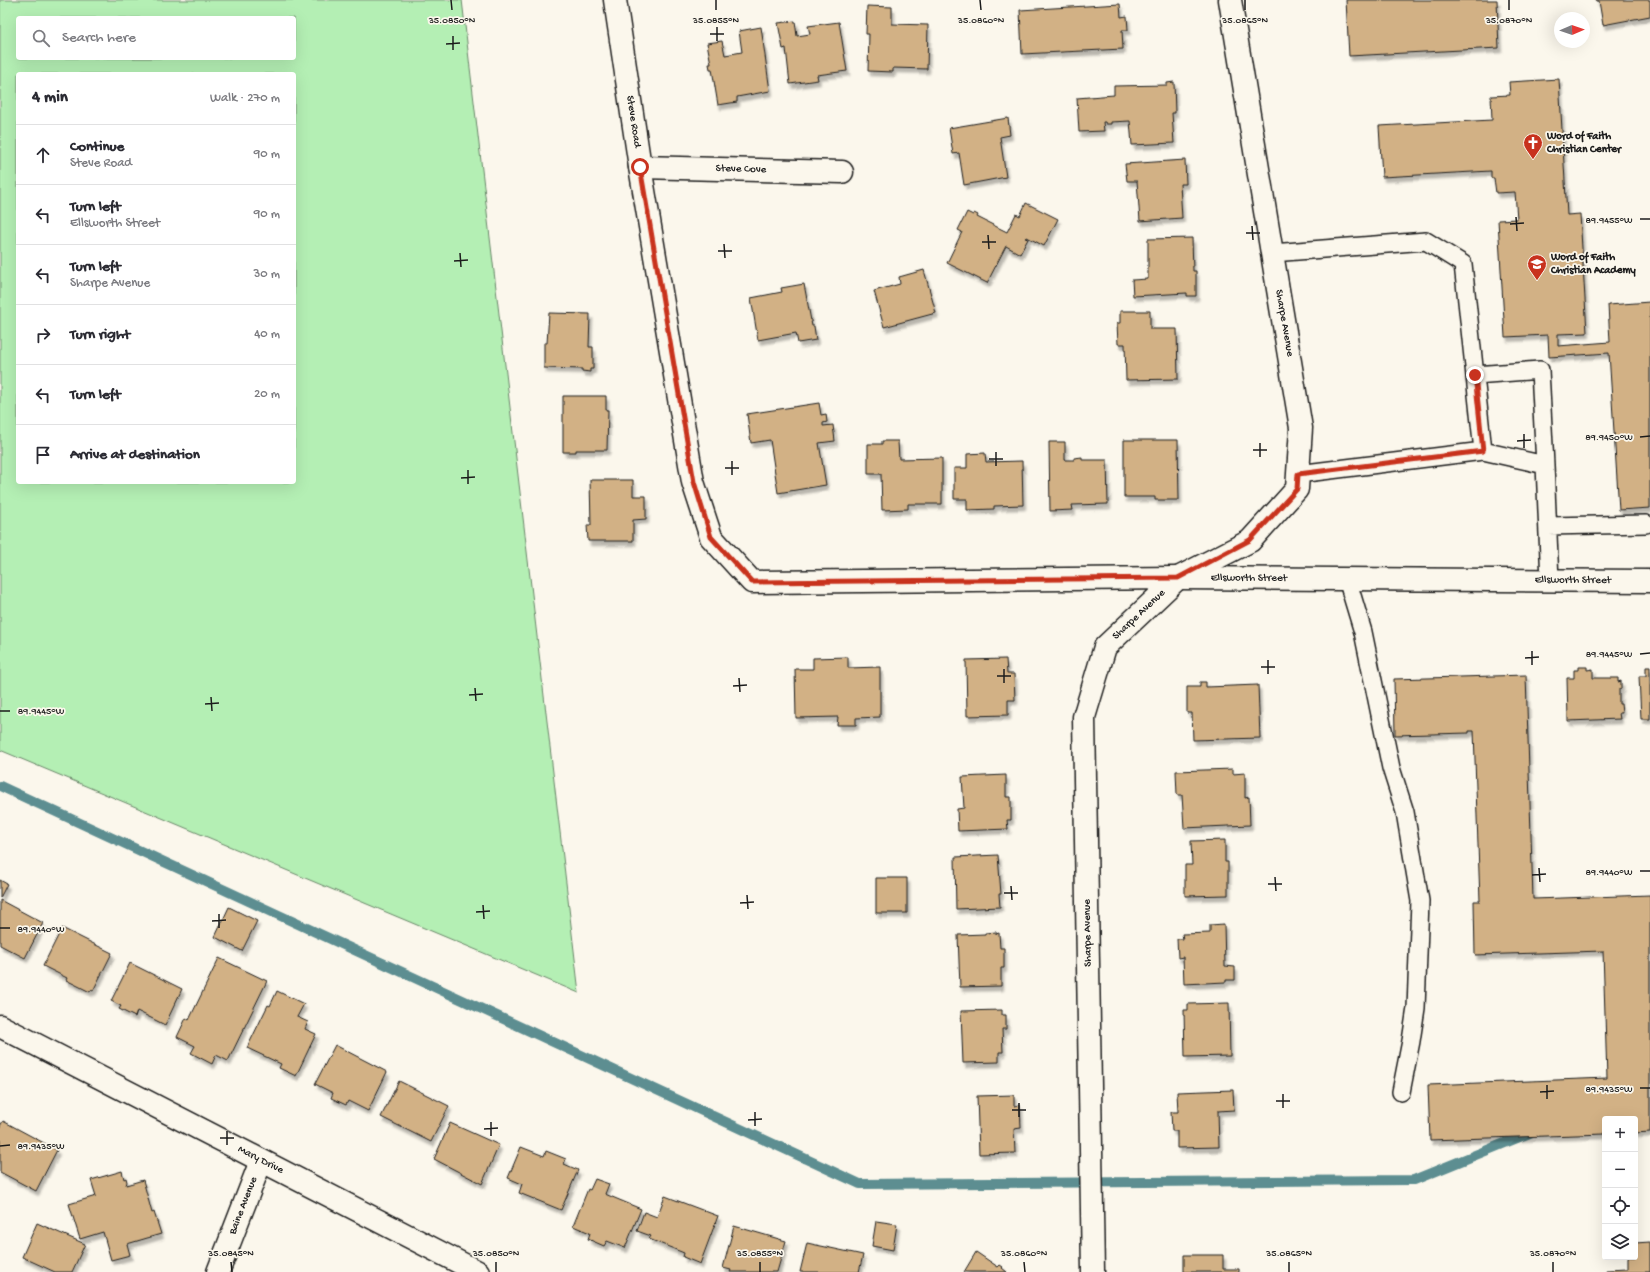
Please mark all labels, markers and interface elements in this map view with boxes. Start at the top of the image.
north arrow [1554,12,1590,48]
text: 35.0850°N [428,15,476,27]
text: 35.0855°N [692,15,740,27]
text: 35.0860°N [957,15,1005,27]
text: 35.0865°N [1221,15,1269,27]
text: 35.0870°N [1485,15,1533,27]
search box [16,16,296,60]
icon: search [30,27,52,49]
text: Search here [62,29,136,47]
text: 4 min [32,88,68,108]
text: Walk · 270 m [210,91,280,106]
street label: Steve Road [623,95,643,150]
place label: Word of Faith Christian Center [1546,130,1622,156]
church icon: Word of Faith Christian Center [1522,132,1544,160]
text: Continue [70,138,124,156]
icon: ahead [32,144,54,166]
text: 90 m [254,147,280,162]
text: Steve Road [70,156,132,171]
route start [631,158,649,176]
street label: Steve Cove [715,163,767,176]
text: Turn left [70,198,121,216]
icon: left [32,204,54,226]
text: 90 m [254,207,280,222]
text: 89.9455°W [1586,215,1633,227]
text: Ellsworth Street [70,216,160,231]
place label: Word of Faith Christian Academy [1550,251,1636,277]
school or university icon: Word of Faith Christian Academy [1526,253,1548,281]
text: Turn left [70,258,121,276]
icon: left [32,264,54,286]
text: 30 m [254,267,280,282]
text: Sharpe Avenue [70,276,150,291]
street label: Sharpe Avenue [1272,289,1296,358]
icon: right [32,324,54,346]
text: Turn right [70,326,130,344]
text: 40 m [254,327,280,342]
route end [1466,366,1484,384]
icon: left [32,384,54,406]
text: Turn left [70,386,121,404]
text: 20 m [254,387,280,402]
text: 89.9450°W [1585,432,1633,444]
icon: arrive [32,444,54,466]
text: Arrive at destination [70,446,200,464]
street label: Ellsworth Street [1211,572,1289,585]
street label: Ellsworth Street [1535,574,1613,587]
street label: Sharpe Avenue [1110,587,1168,643]
text: 89.9445°W [1586,649,1633,661]
text: 89.9445°W [18,706,65,718]
text: 89.9440°W [1586,867,1633,879]
street label: Sharpe Avenue [1081,899,1095,967]
text: 89.9440°W [18,924,65,936]
text: 89.9435°W [1586,1084,1633,1096]
map controls [1602,1116,1638,1260]
button: + [1602,1116,1638,1152]
text: 89.9435°W [18,1141,65,1153]
street label: Mary Drive [236,1143,286,1177]
button: − [1602,1152,1638,1188]
street label: Baine Avenue [227,1175,260,1237]
button: locate [1602,1188,1638,1224]
button: layers [1602,1224,1638,1260]
text: 35.0845°N [207,1248,254,1260]
text: 35.0850°N [472,1248,520,1260]
text: 35.0855°N [736,1248,784,1260]
text: 35.0860°N [1000,1248,1048,1260]
text: 35.0865°N [1265,1248,1313,1260]
text: 35.0870°N [1529,1248,1577,1260]

